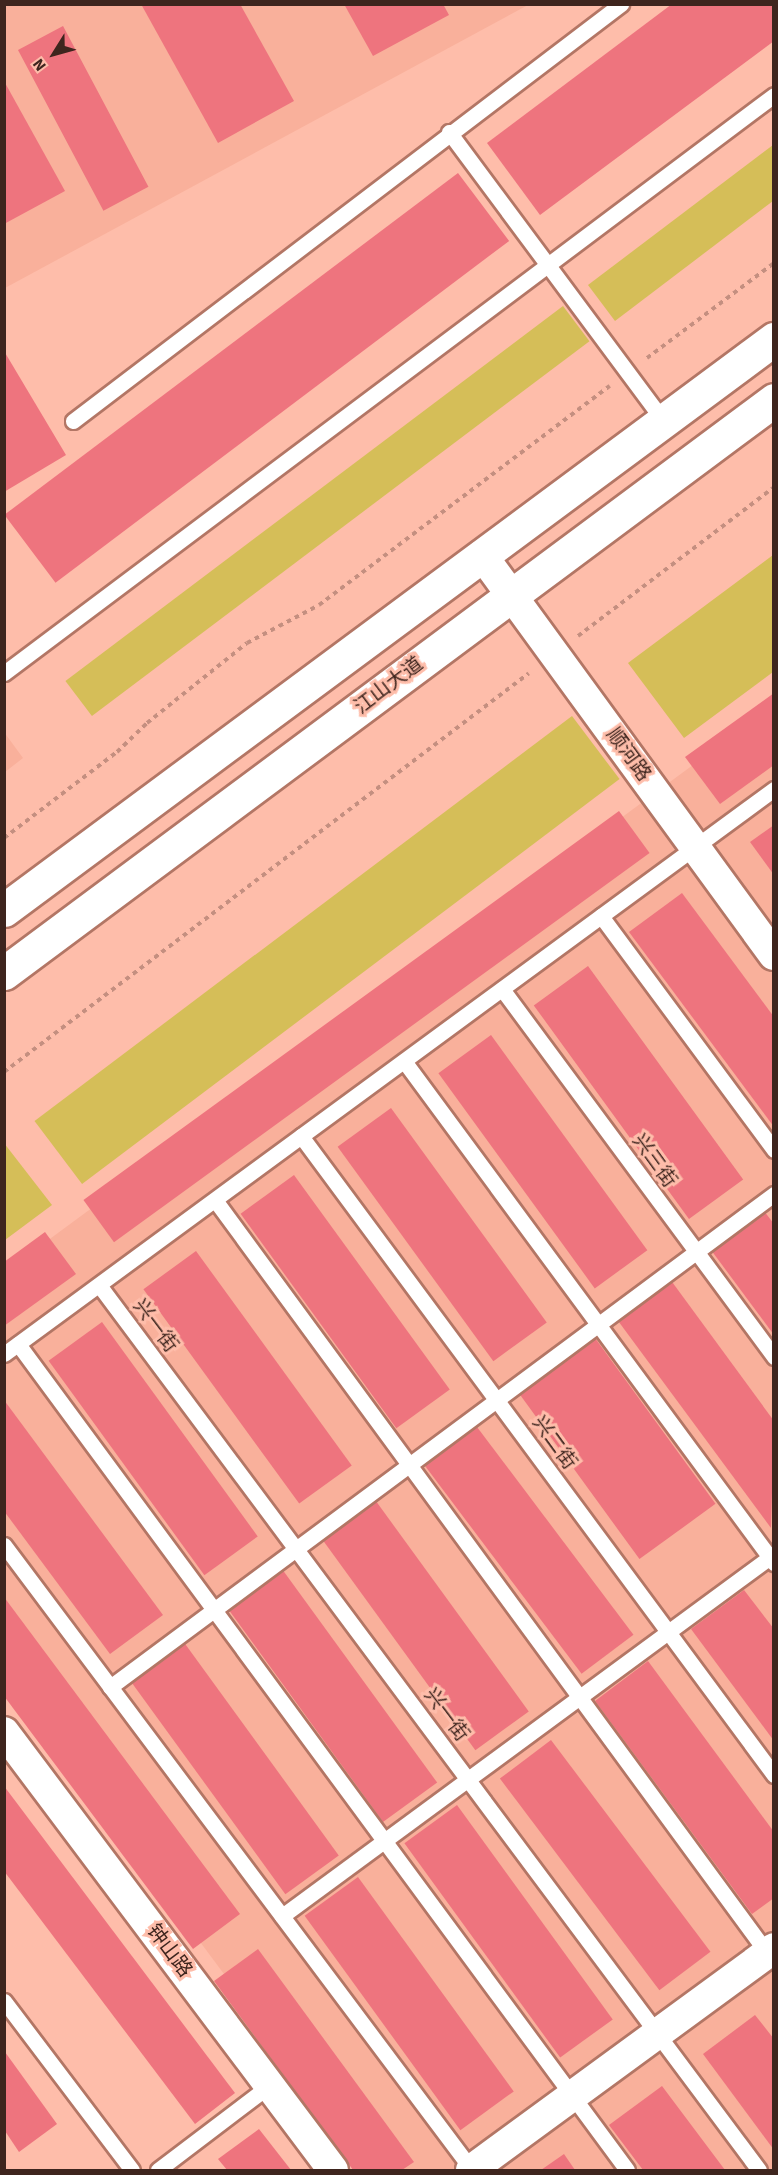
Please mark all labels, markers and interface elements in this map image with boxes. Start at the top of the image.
north arrow [24,24,84,84]
text: N [28,54,52,76]
street label: 江山大道 [350,652,428,720]
street label: 顺河路 [601,724,655,786]
street label: 兴三街 [627,1130,681,1192]
street label: 兴一街 [127,1295,183,1357]
street label: 兴二街 [527,1412,581,1474]
street label: 兴一街 [418,1684,474,1746]
street label: 钟山路 [141,1920,197,1982]

